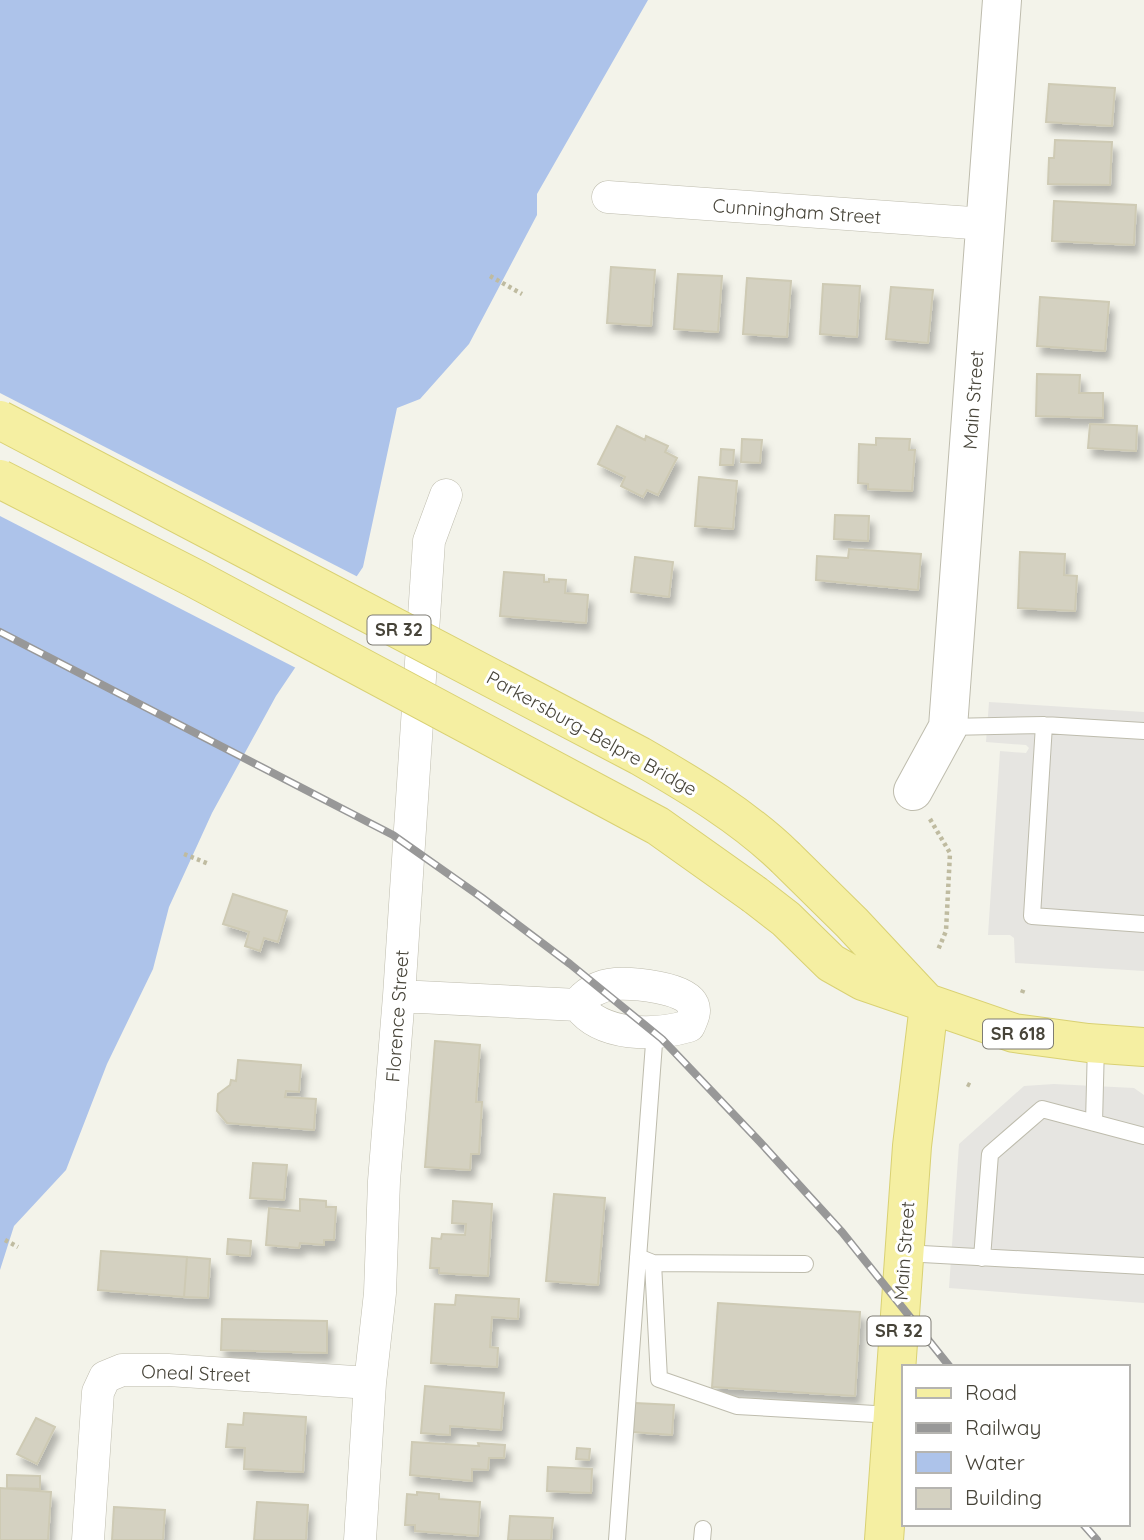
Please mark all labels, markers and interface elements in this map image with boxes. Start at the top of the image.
street label: Cunningham Street [712,193,882,229]
street label: Main Street [958,350,988,450]
road number: SR 32 [368,616,430,644]
street label: Parkersburg–Belpre Bridge [483,665,701,801]
street label: Florence Street [380,949,414,1083]
road number: SR 618 [983,1020,1053,1049]
street label: Main Street [889,1201,919,1301]
road number: SR 32 [867,1316,930,1346]
street label: Oneal Street [141,1359,251,1387]
legend [902,1365,1130,1526]
text: Road [965,1379,1017,1405]
text: Railway [965,1414,1041,1440]
text: Water [965,1449,1025,1475]
text: Building [965,1484,1042,1510]

